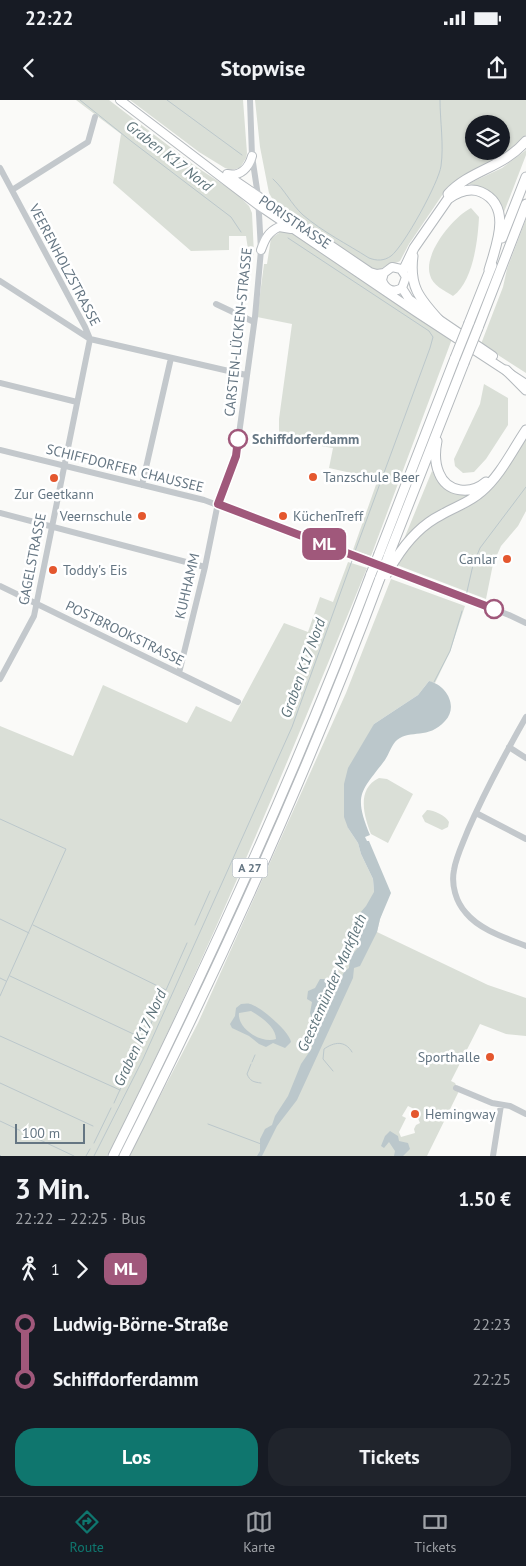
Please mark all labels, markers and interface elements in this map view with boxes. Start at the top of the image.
text: 22:22 [25,6,73,30]
icon: back [15,54,43,82]
text: Stopwise [221,54,305,82]
icon: share [483,54,511,82]
map controls [465,115,510,160]
button: layers [465,115,510,160]
water label: Graben K17 Nord [122,116,217,196]
street label: PORISTRASSE [255,191,335,253]
street label: VEERENHOLZSTRASSE [25,200,105,329]
street label: CARSTEN-LÜCKEN-STRASSE [220,247,256,417]
marker: Schiffdorferdamm [228,429,248,449]
place label: Schiffdorferdamm [252,430,359,448]
street label: SCHIFFDORFER CHAUSSEE [44,440,206,496]
place label: Tanzschule Beer [323,468,420,486]
marker: Tanzschule Beer [307,471,319,483]
marker: Zur Geetkann [48,472,60,484]
place label: Zur Geetkann [14,485,94,503]
place label: Veernschule [59,507,132,525]
place label: KüchenTreff [293,507,364,525]
marker: Veernschule [136,510,148,522]
marker: KüchenTreff [277,510,289,522]
street label: GAGELSTRASSE [14,511,50,607]
line badge: ML [302,528,346,560]
text: ML [312,532,336,555]
place label: Canlar [459,550,497,568]
street label: KUHHAMM [171,551,203,621]
marker: Canlar [501,553,513,565]
place label: Toddy's Eis [63,561,127,579]
marker: Toddy's Eis [47,564,59,576]
street label: POSTBROOKSTRASSE [63,596,187,670]
unlabelled marker [484,599,504,619]
water label: Graben K17 Nord [276,615,329,720]
road number: A 27 [232,858,268,878]
water label: Geestemünder Markfleth [293,911,370,1055]
water label: Graben K17 Nord [109,986,170,1089]
place label: Sporthalle [418,1048,480,1066]
marker: Sporthalle [484,1051,496,1063]
place label: Hemingway [425,1105,496,1123]
marker: Hemingway [409,1108,421,1120]
scale bar [15,1121,85,1144]
text: 100 m [22,1124,60,1142]
text: 3 Min. [15,1170,90,1207]
text: 1.50 € [458,1187,511,1211]
text: 22:22 – 22:25 · Bus [15,1208,146,1228]
icon: walk [15,1255,43,1283]
icon: forward [68,1255,96,1283]
text: ML [114,1257,137,1280]
text: 1 [51,1259,60,1279]
text: Ludwig-Börne-Straße [53,1312,228,1336]
text: 22:23 [473,1314,511,1334]
text: Schiffdorferdamm [53,1367,199,1391]
text: 22:25 [473,1369,511,1389]
button: Los [15,1428,258,1486]
button: Tickets [268,1428,511,1486]
tab: Route [70,1508,104,1556]
tab: Karte [243,1508,275,1556]
tab: Tickets [414,1508,456,1556]

